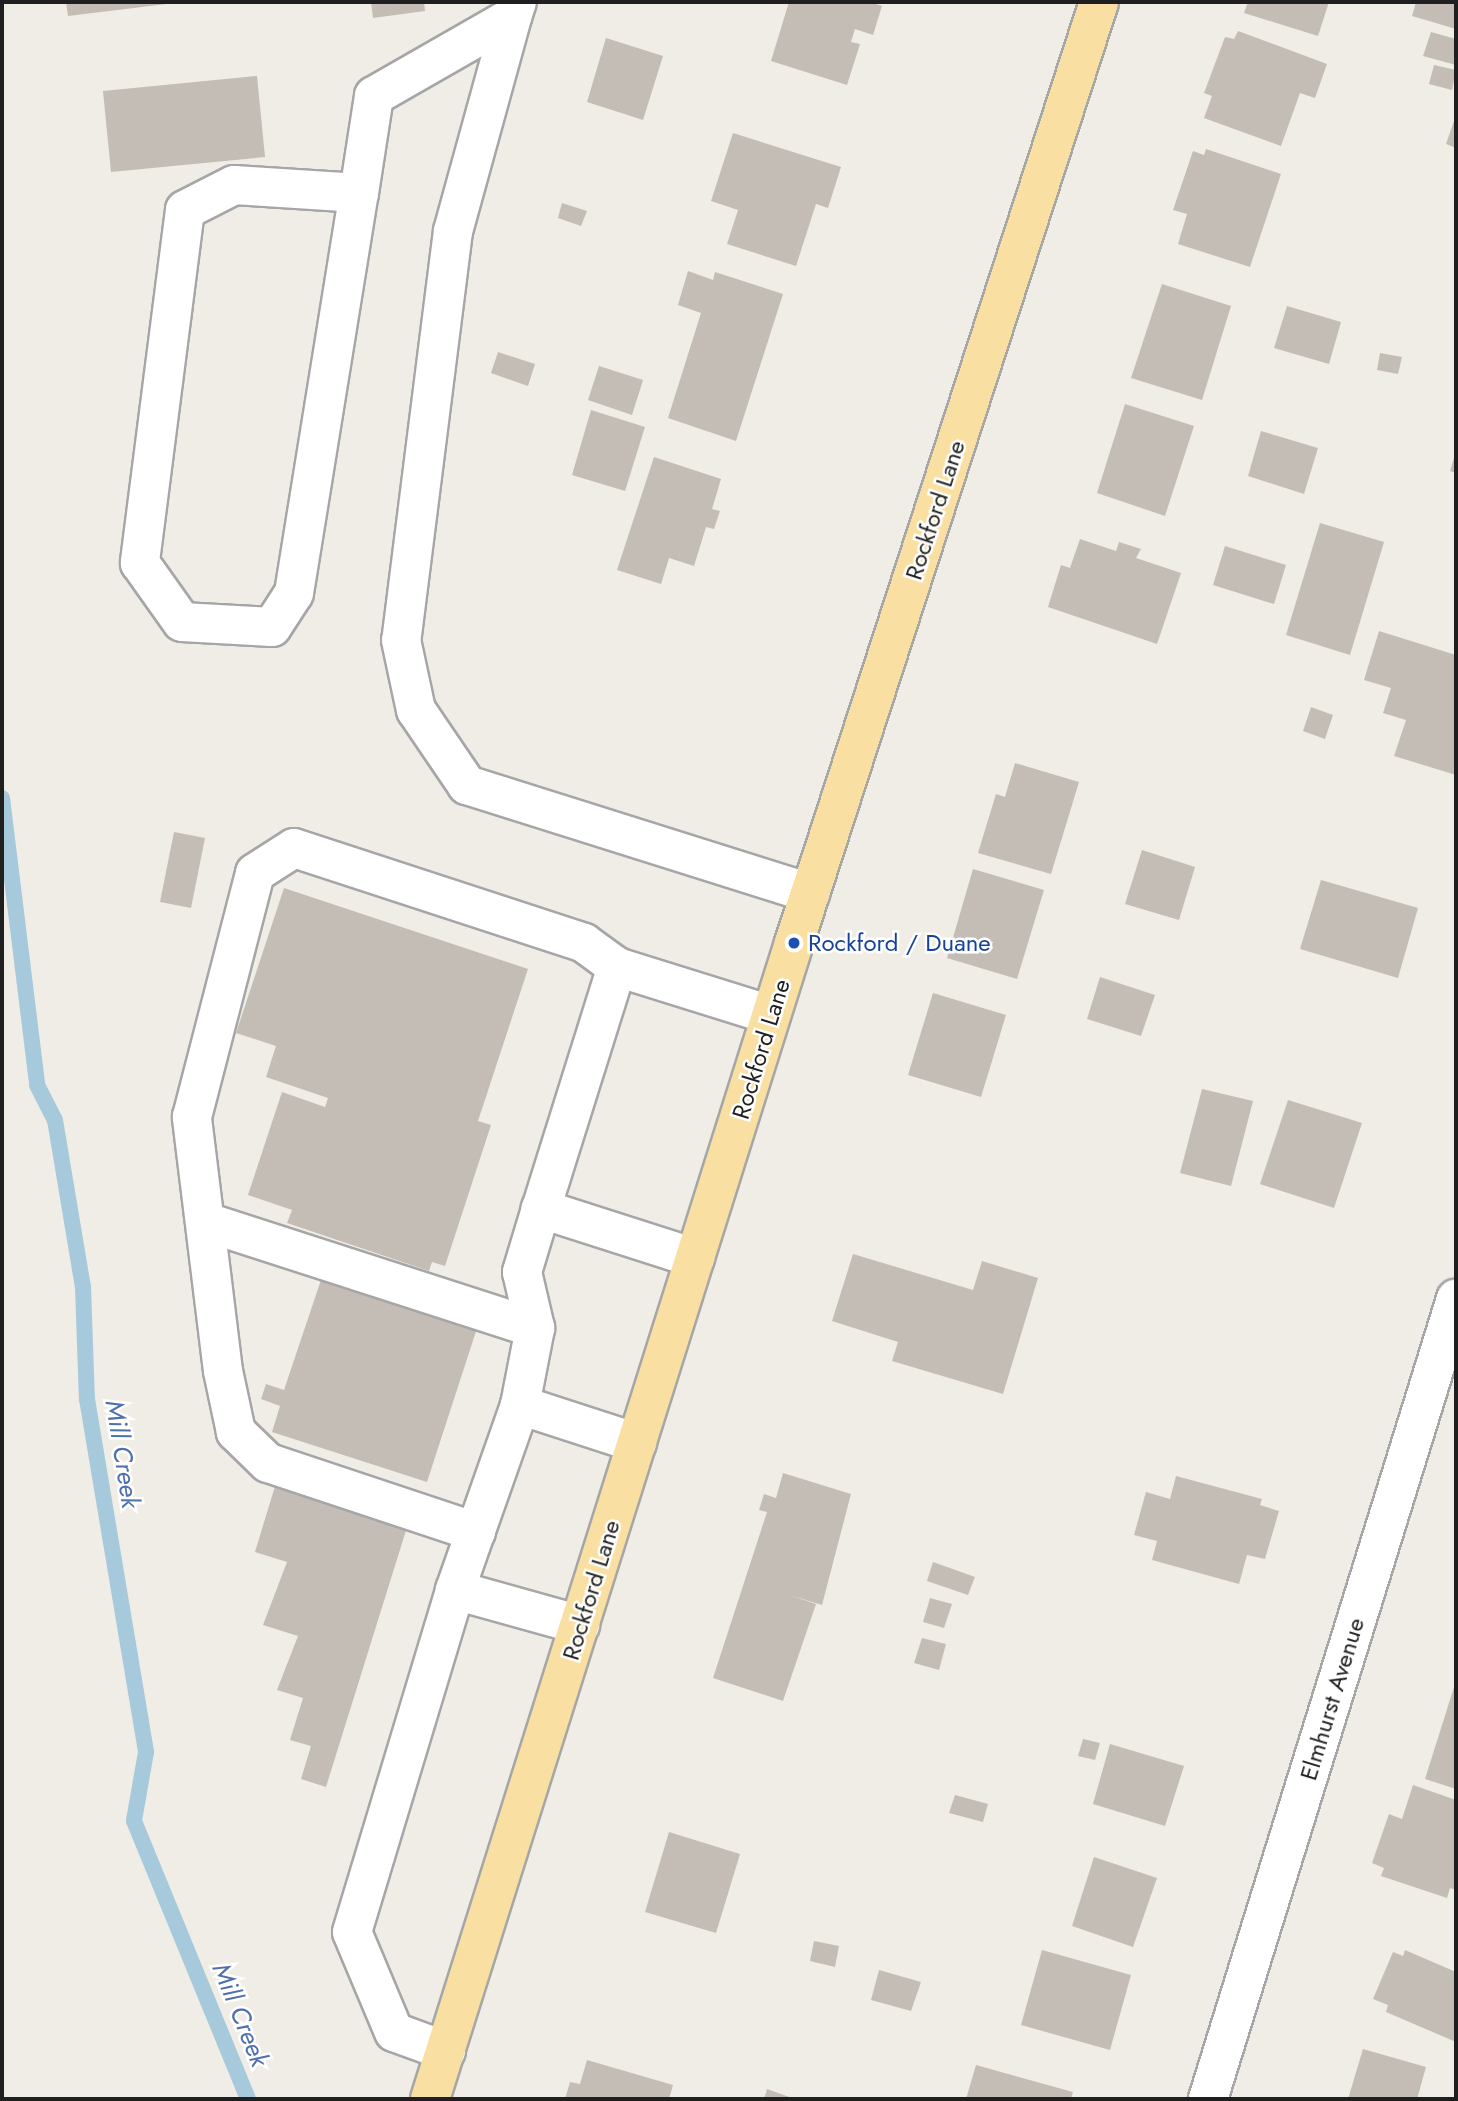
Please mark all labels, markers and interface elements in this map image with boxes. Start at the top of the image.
street label: Rockford Lane [899,437,971,583]
place label: Rockford / Duane [808,929,991,957]
marker: Rockford / Duane [786,935,802,951]
street label: Rockford Lane [726,975,796,1123]
water label: Mill Creek [98,1398,146,1510]
street label: Rockford Lane [556,1516,626,1664]
street label: Elmhurst Avenue [1294,1614,1370,1784]
water label: Mill Creek [205,1959,275,2071]

